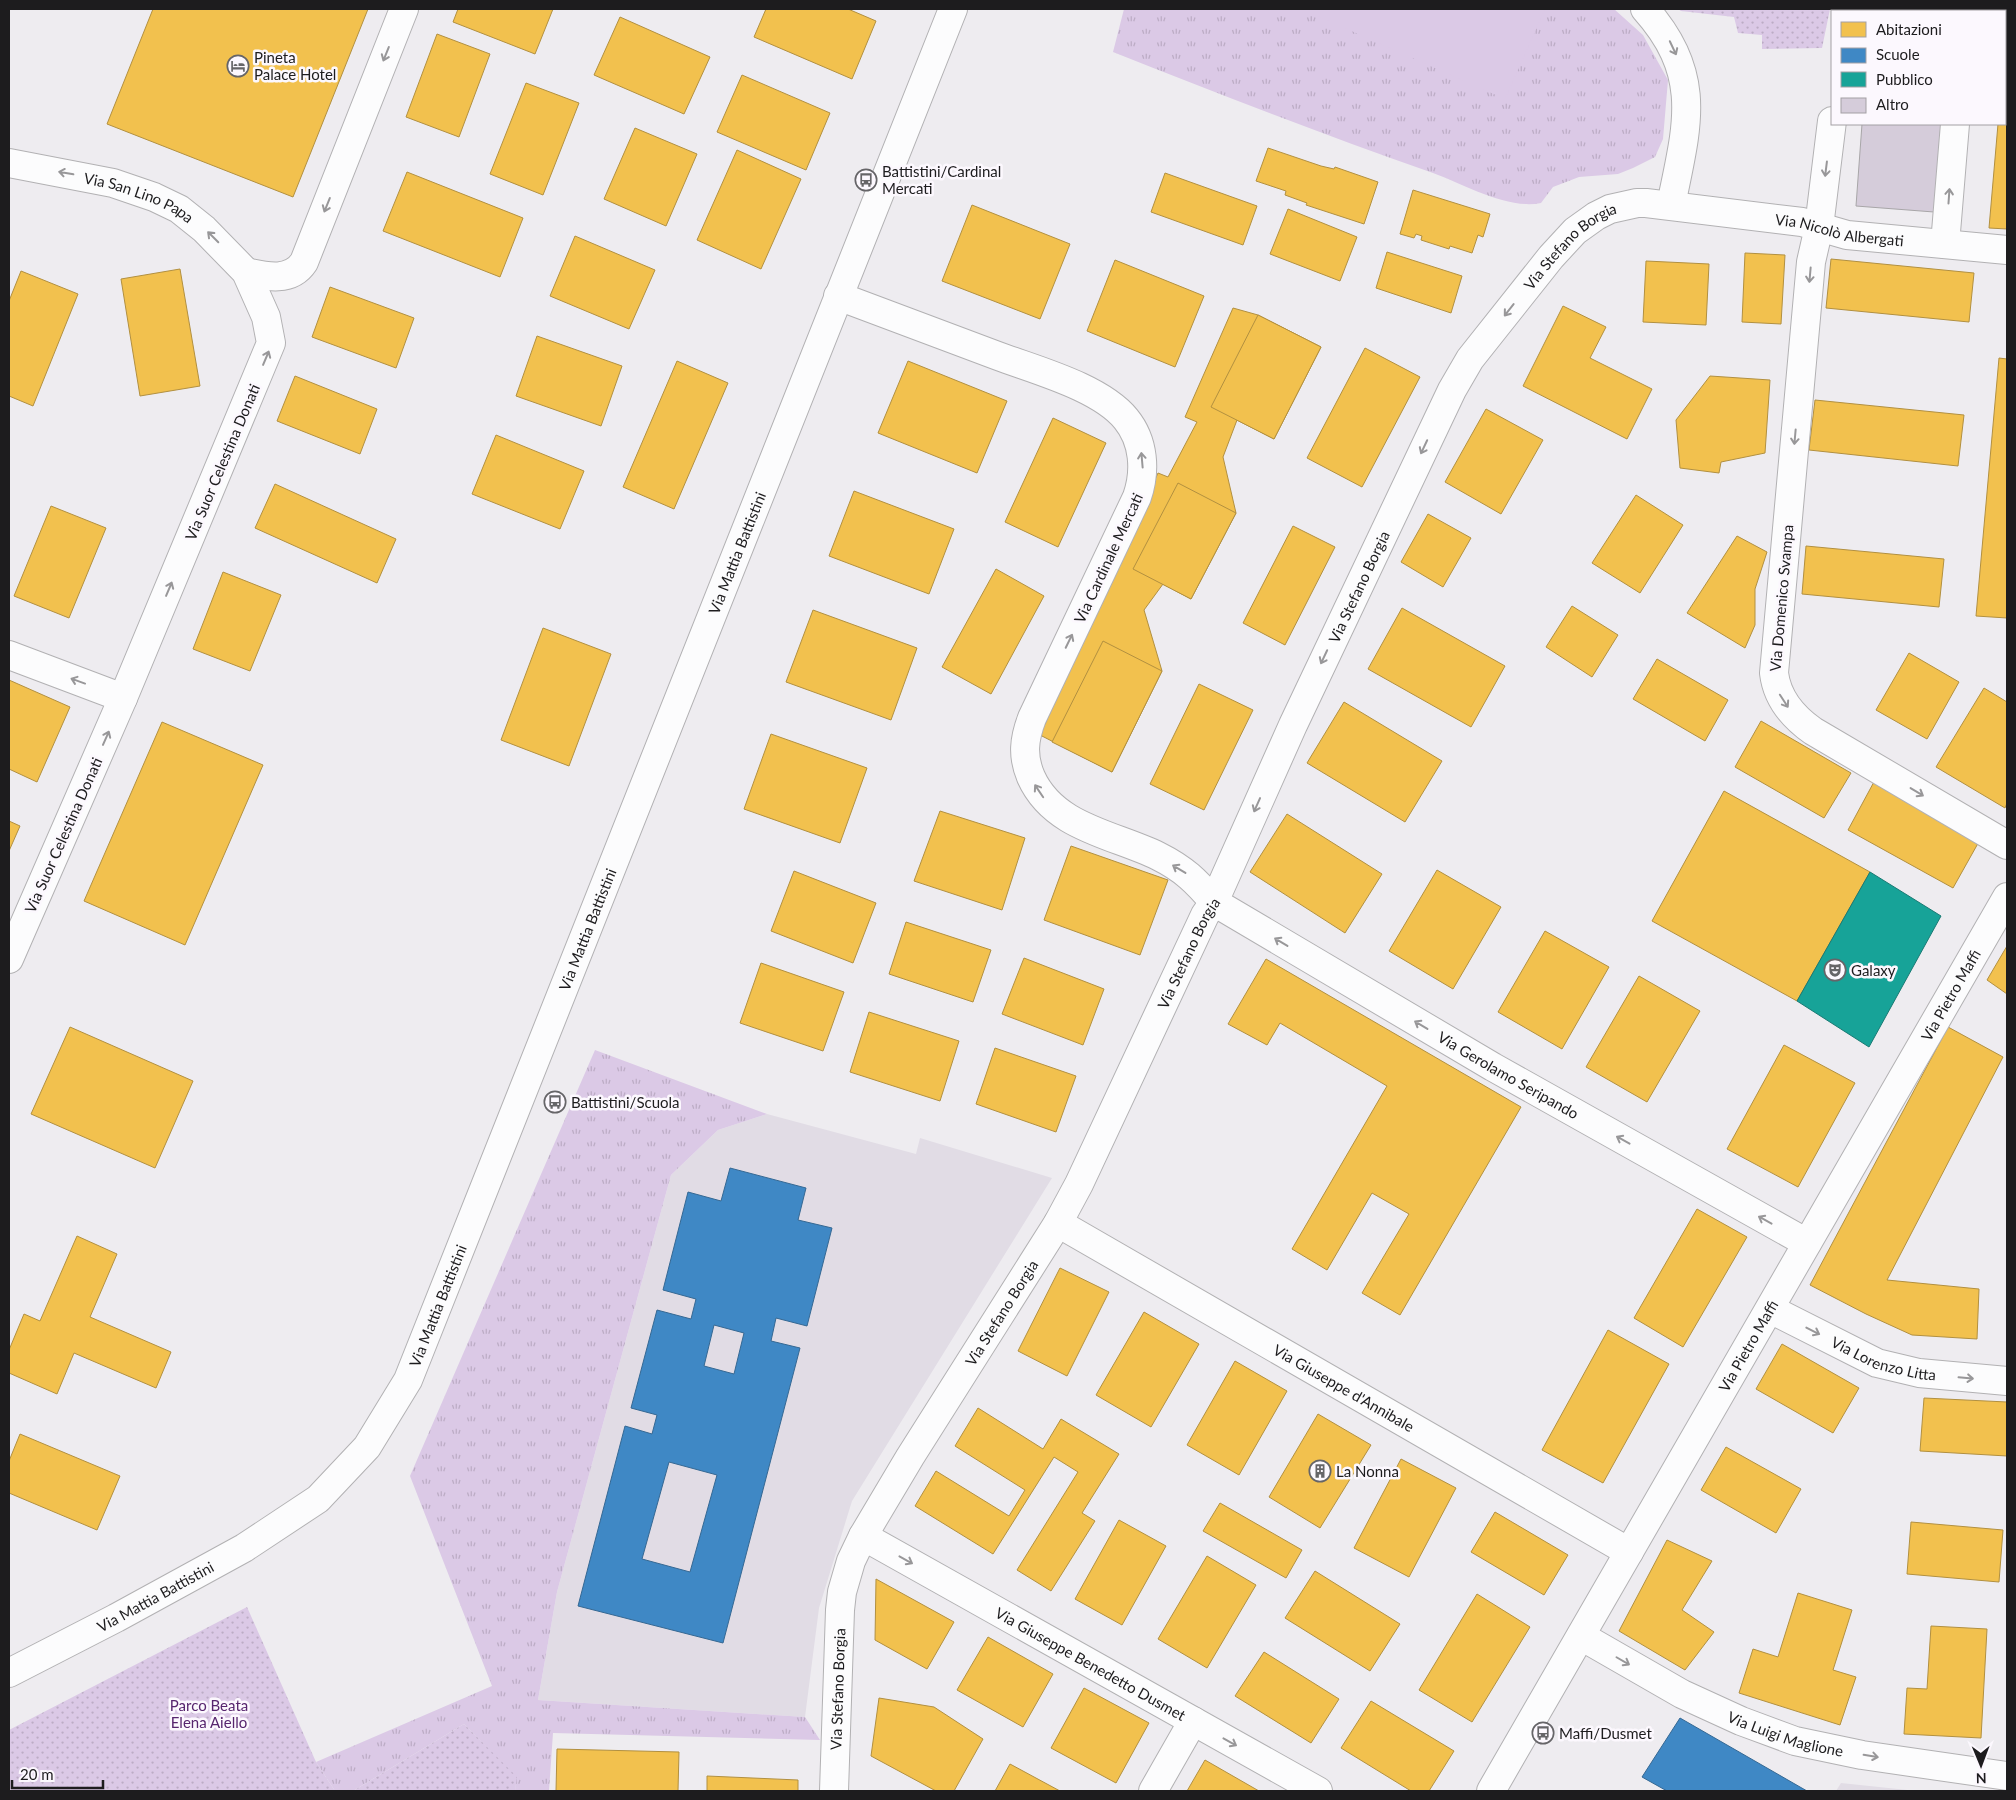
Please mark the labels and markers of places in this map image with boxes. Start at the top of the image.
place label: Pineta Palace Hotel [254,48,336,83]
hotel icon: Pineta Palace Hotel [226,54,250,78]
place label: Battistini/Cardinal Mercati [882,162,1001,197]
bus stop icon: Battistini/Cardinal Mercati [854,168,878,192]
theatre icon: Galaxy [1823,958,1847,982]
place label: Galaxy [1851,961,1896,979]
bus stop icon: Battistini/Scuola [543,1090,567,1114]
place label: Battistini/Scuola [571,1093,680,1111]
building icon: La Nonna [1308,1459,1332,1483]
place label: La Nonna [1336,1462,1399,1480]
bus stop icon: Maffi/Dusmet [1531,1721,1555,1745]
place label: Maffi/Dusmet [1559,1724,1652,1742]

